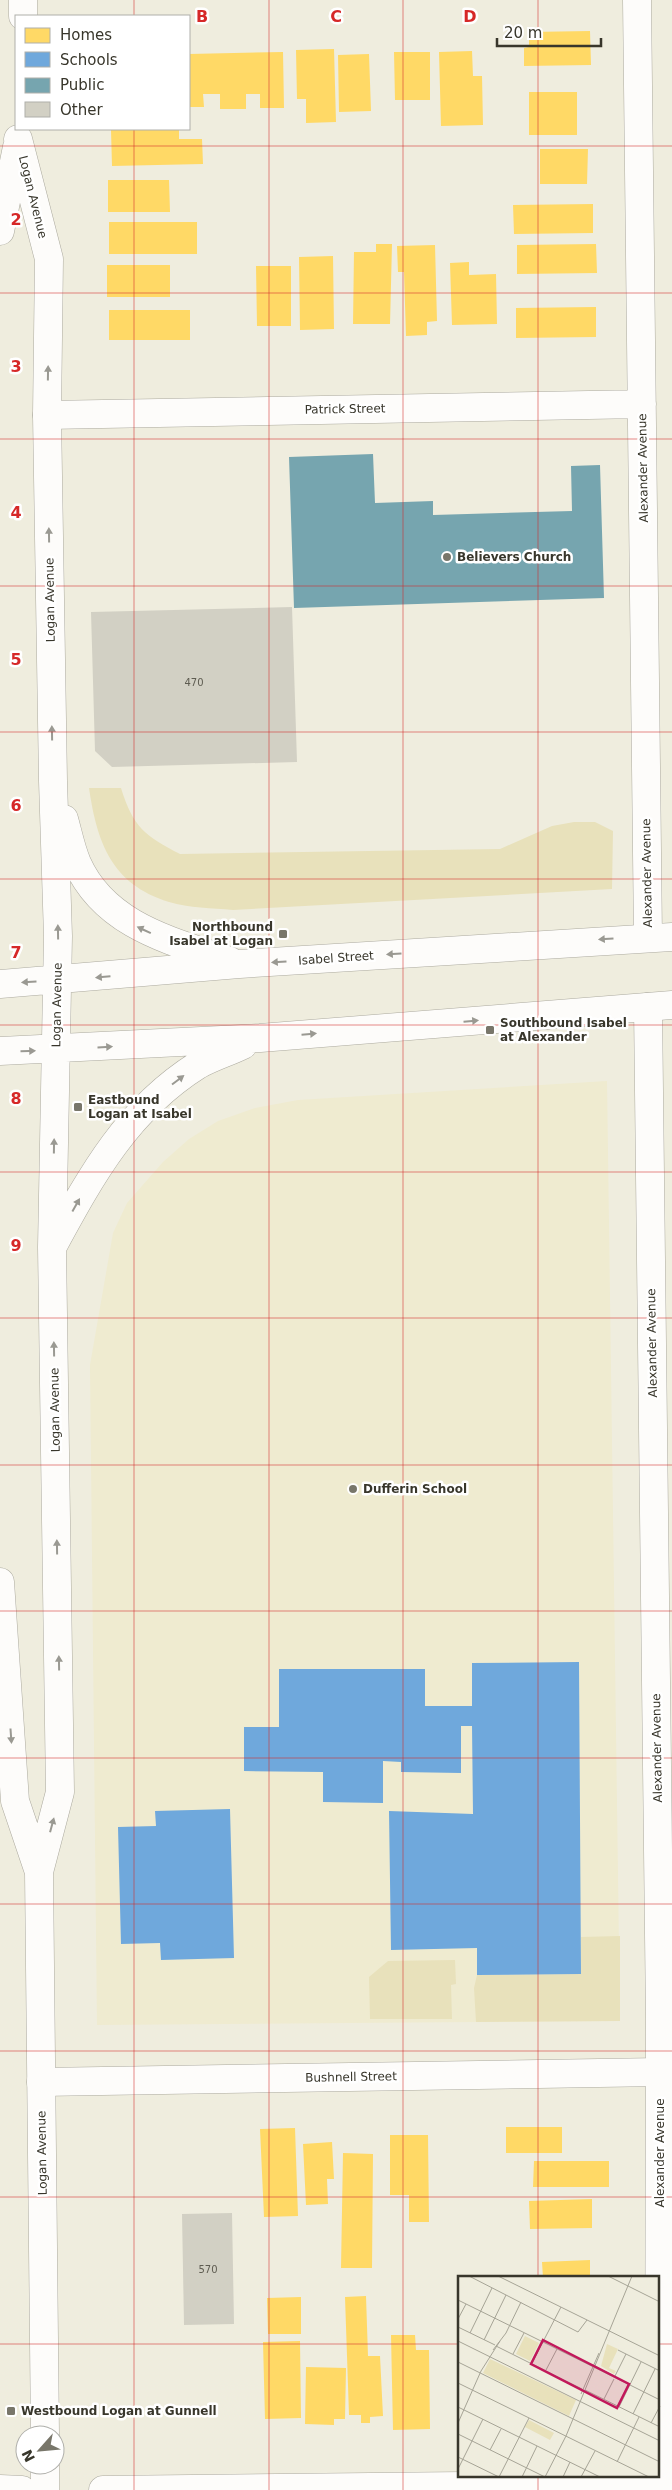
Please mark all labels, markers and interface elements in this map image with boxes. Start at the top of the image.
text: B [196,7,208,26]
text: C [330,7,342,26]
text: D [463,7,477,26]
legend [15,15,190,130]
scale bar [497,15,601,47]
text: 20 m [504,24,542,42]
text: Homes [60,26,112,44]
text: Schools [60,51,118,69]
text: Public [60,76,104,94]
text: Other [60,101,103,119]
street label: Logan Avenue [16,154,50,240]
text: 2 [10,210,22,229]
text: 3 [10,357,22,376]
one-way arrow [44,364,52,380]
street label: Patrick Street [304,401,386,417]
street label: Alexander Avenue [635,413,651,523]
text: 4 [10,503,22,522]
one-way arrow [45,527,53,543]
place label: Believers Church [457,550,571,564]
marker: Believers Church [441,551,453,563]
street label: Logan Avenue [42,557,58,643]
text: 5 [10,650,22,669]
house number: 470 [184,677,204,688]
one-way arrow [48,724,56,740]
text: 6 [10,796,22,815]
street label: Alexander Avenue [639,818,655,928]
place label: Northbound Isabel at Logan [169,920,273,948]
one-way arrow [54,924,62,940]
one-way arrow [137,926,151,934]
marker: Northbound Isabel at Logan [277,928,289,940]
one-way arrow [598,936,614,944]
text: 7 [10,943,22,962]
street label: Isabel Street [298,948,375,968]
one-way arrow [386,950,402,958]
one-way arrow [270,958,286,966]
street label: Logan Avenue [49,962,65,1048]
one-way arrow [95,973,111,981]
one-way arrow [21,979,37,987]
one-way arrow [463,1016,479,1024]
place label: Southbound Isabel at Alexander [500,1016,627,1044]
marker: Southbound Isabel at Alexander [484,1024,496,1036]
one-way arrow [301,1030,317,1038]
one-way arrow [97,1043,113,1051]
one-way arrow [20,1047,36,1055]
one-way arrow [171,1075,185,1085]
text: 8 [10,1089,22,1108]
place label: Eastbound Logan at Isabel [88,1093,192,1121]
marker: Eastbound Logan at Isabel [72,1101,84,1113]
one-way arrow [50,1138,58,1154]
one-way arrow [71,1198,80,1211]
text: 9 [10,1236,22,1255]
street label: Alexander Avenue [644,1288,660,1398]
one-way arrow [50,1341,58,1357]
street label: Logan Avenue [47,1367,63,1453]
place label: Dufferin School [363,1482,467,1496]
marker: Dufferin School [347,1483,359,1495]
one-way arrow [53,1538,61,1554]
one-way arrow [55,1655,63,1671]
street label: Alexander Avenue [649,1693,665,1803]
one-way arrow [7,1728,15,1744]
one-way arrow [48,1817,56,1832]
street label: Bushnell Street [305,2069,397,2085]
street label: Alexander Avenue [653,2098,667,2208]
street label: Logan Avenue [34,2110,50,2196]
house number: 570 [198,2264,218,2275]
inset map [458,2276,660,2478]
place label: Westbound Logan at Gunnell [21,2404,217,2418]
marker: Westbound Logan at Gunnell [5,2405,17,2417]
north arrow [15,2425,65,2475]
text: N [19,2447,38,2465]

